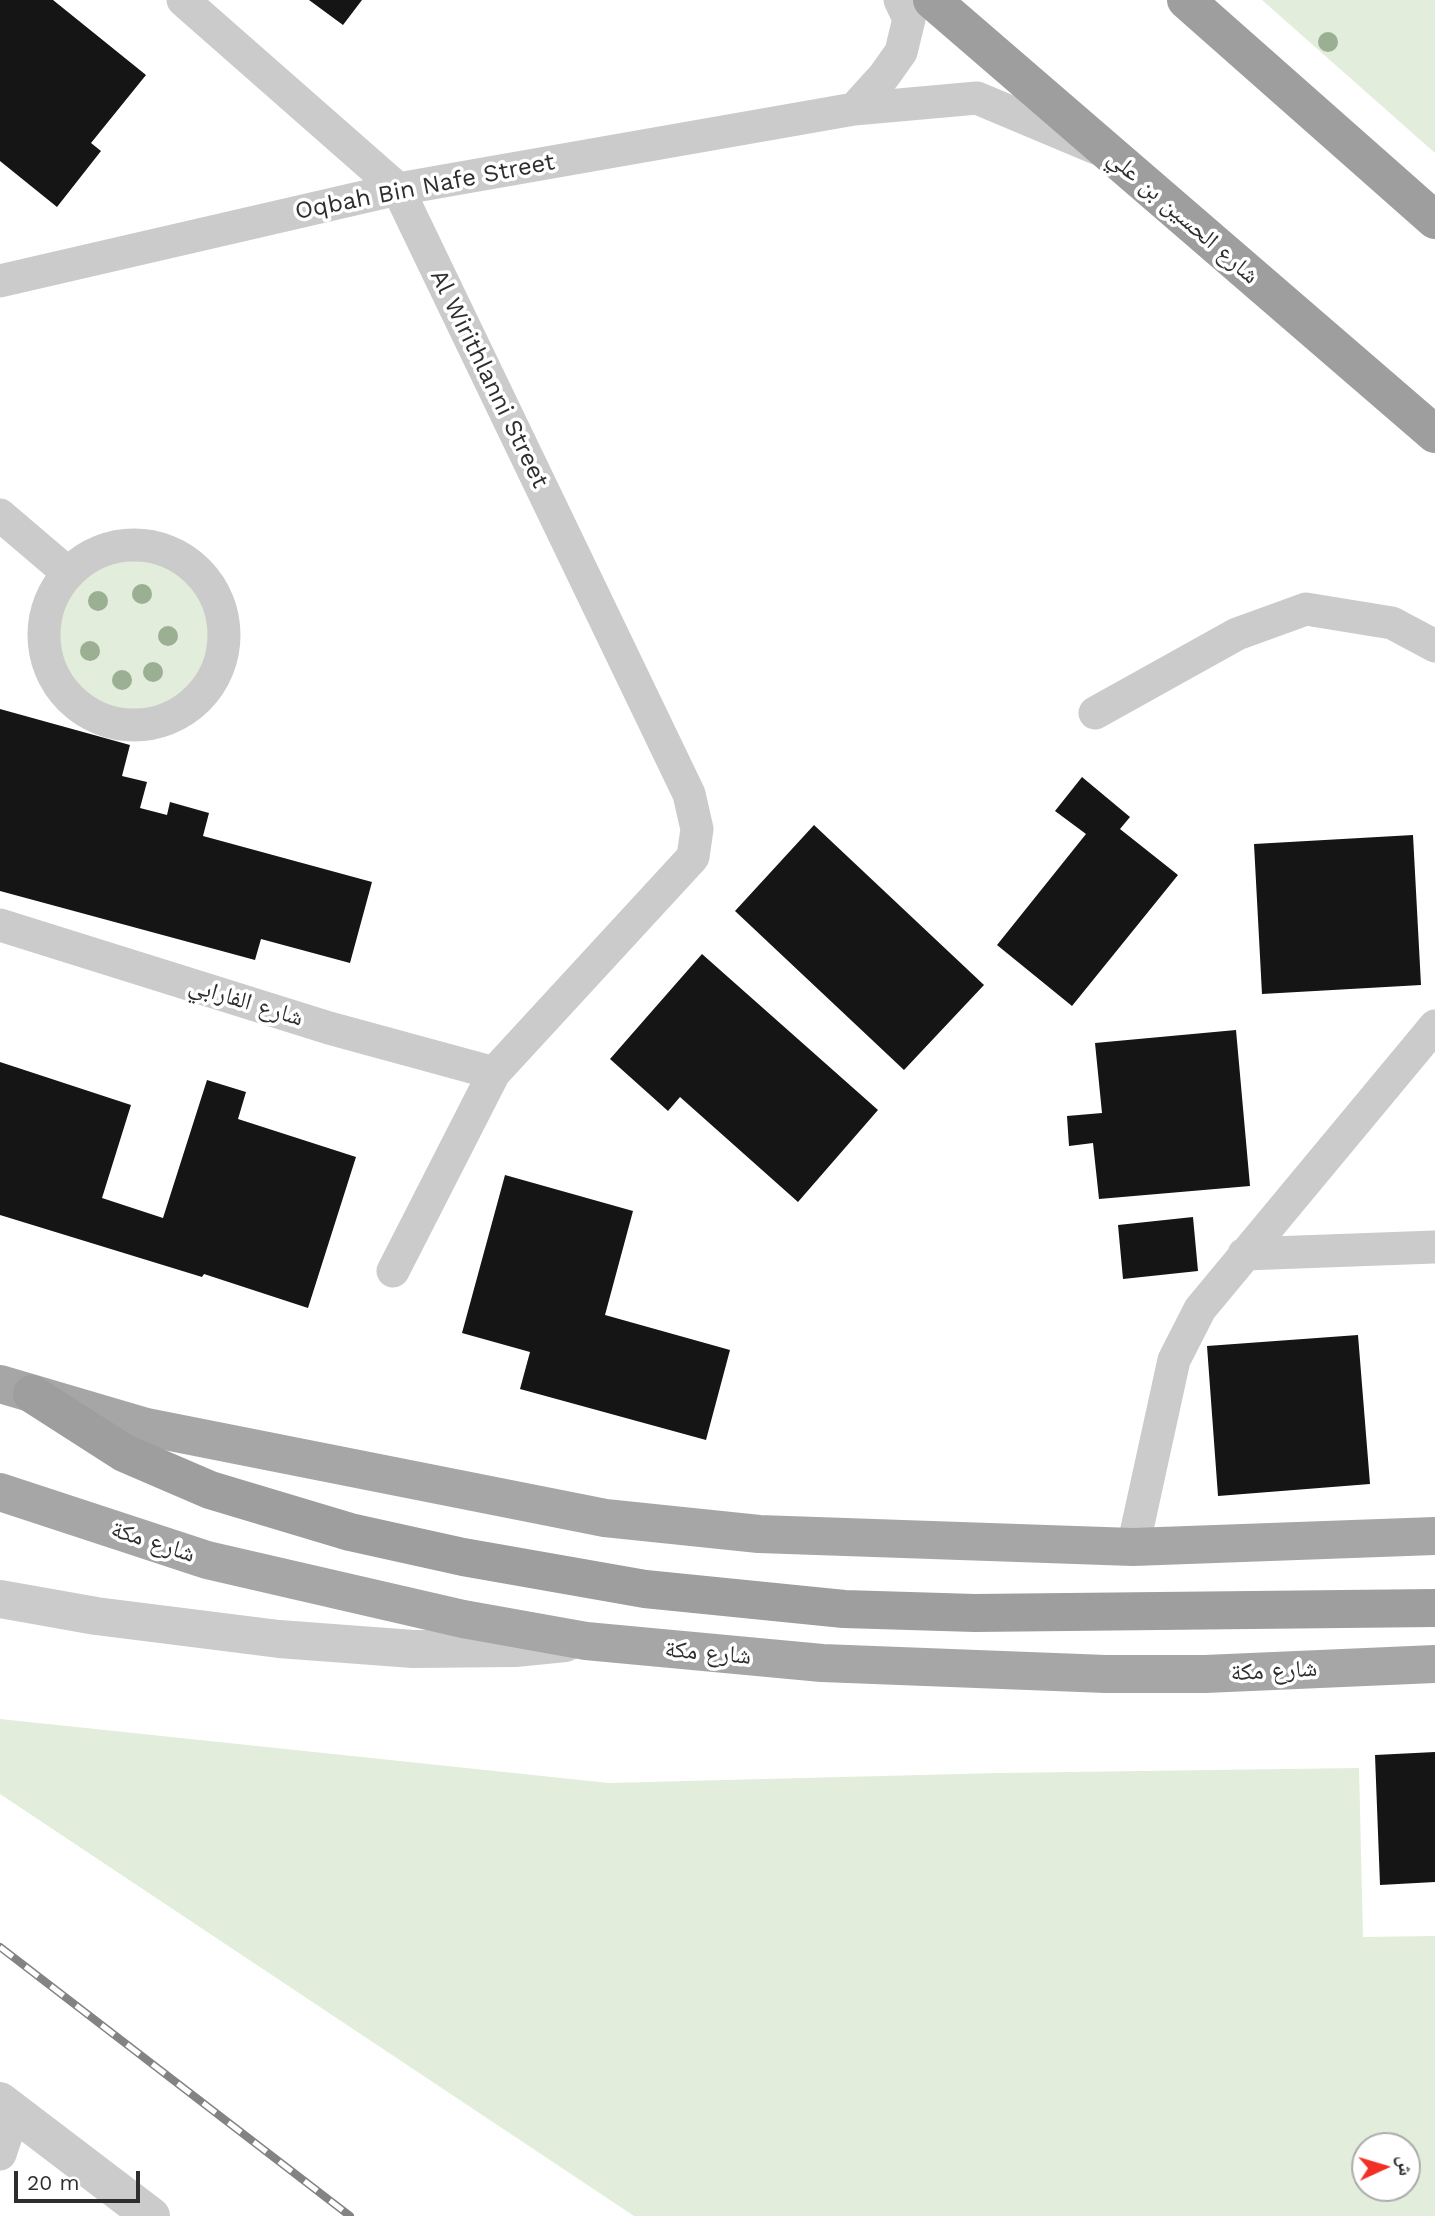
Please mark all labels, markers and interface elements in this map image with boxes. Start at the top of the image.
street label: شارع الحسين بن علي [1102,144,1264,290]
street label: Oqbah Bin Nafe Street [293,148,557,226]
street label: Al Wirithlanni Street [424,265,554,493]
street label: شارع الفارابي [185,971,307,1033]
street label: شارع مكة [107,1515,199,1569]
street label: شارع مكة [664,1635,752,1671]
street label: شارع مكة [1230,1654,1318,1688]
north arrow [1351,2132,1421,2202]
text: ش [1393,2155,1418,2176]
scale bar [18,2156,144,2200]
text: 20 m [27,2170,79,2195]

